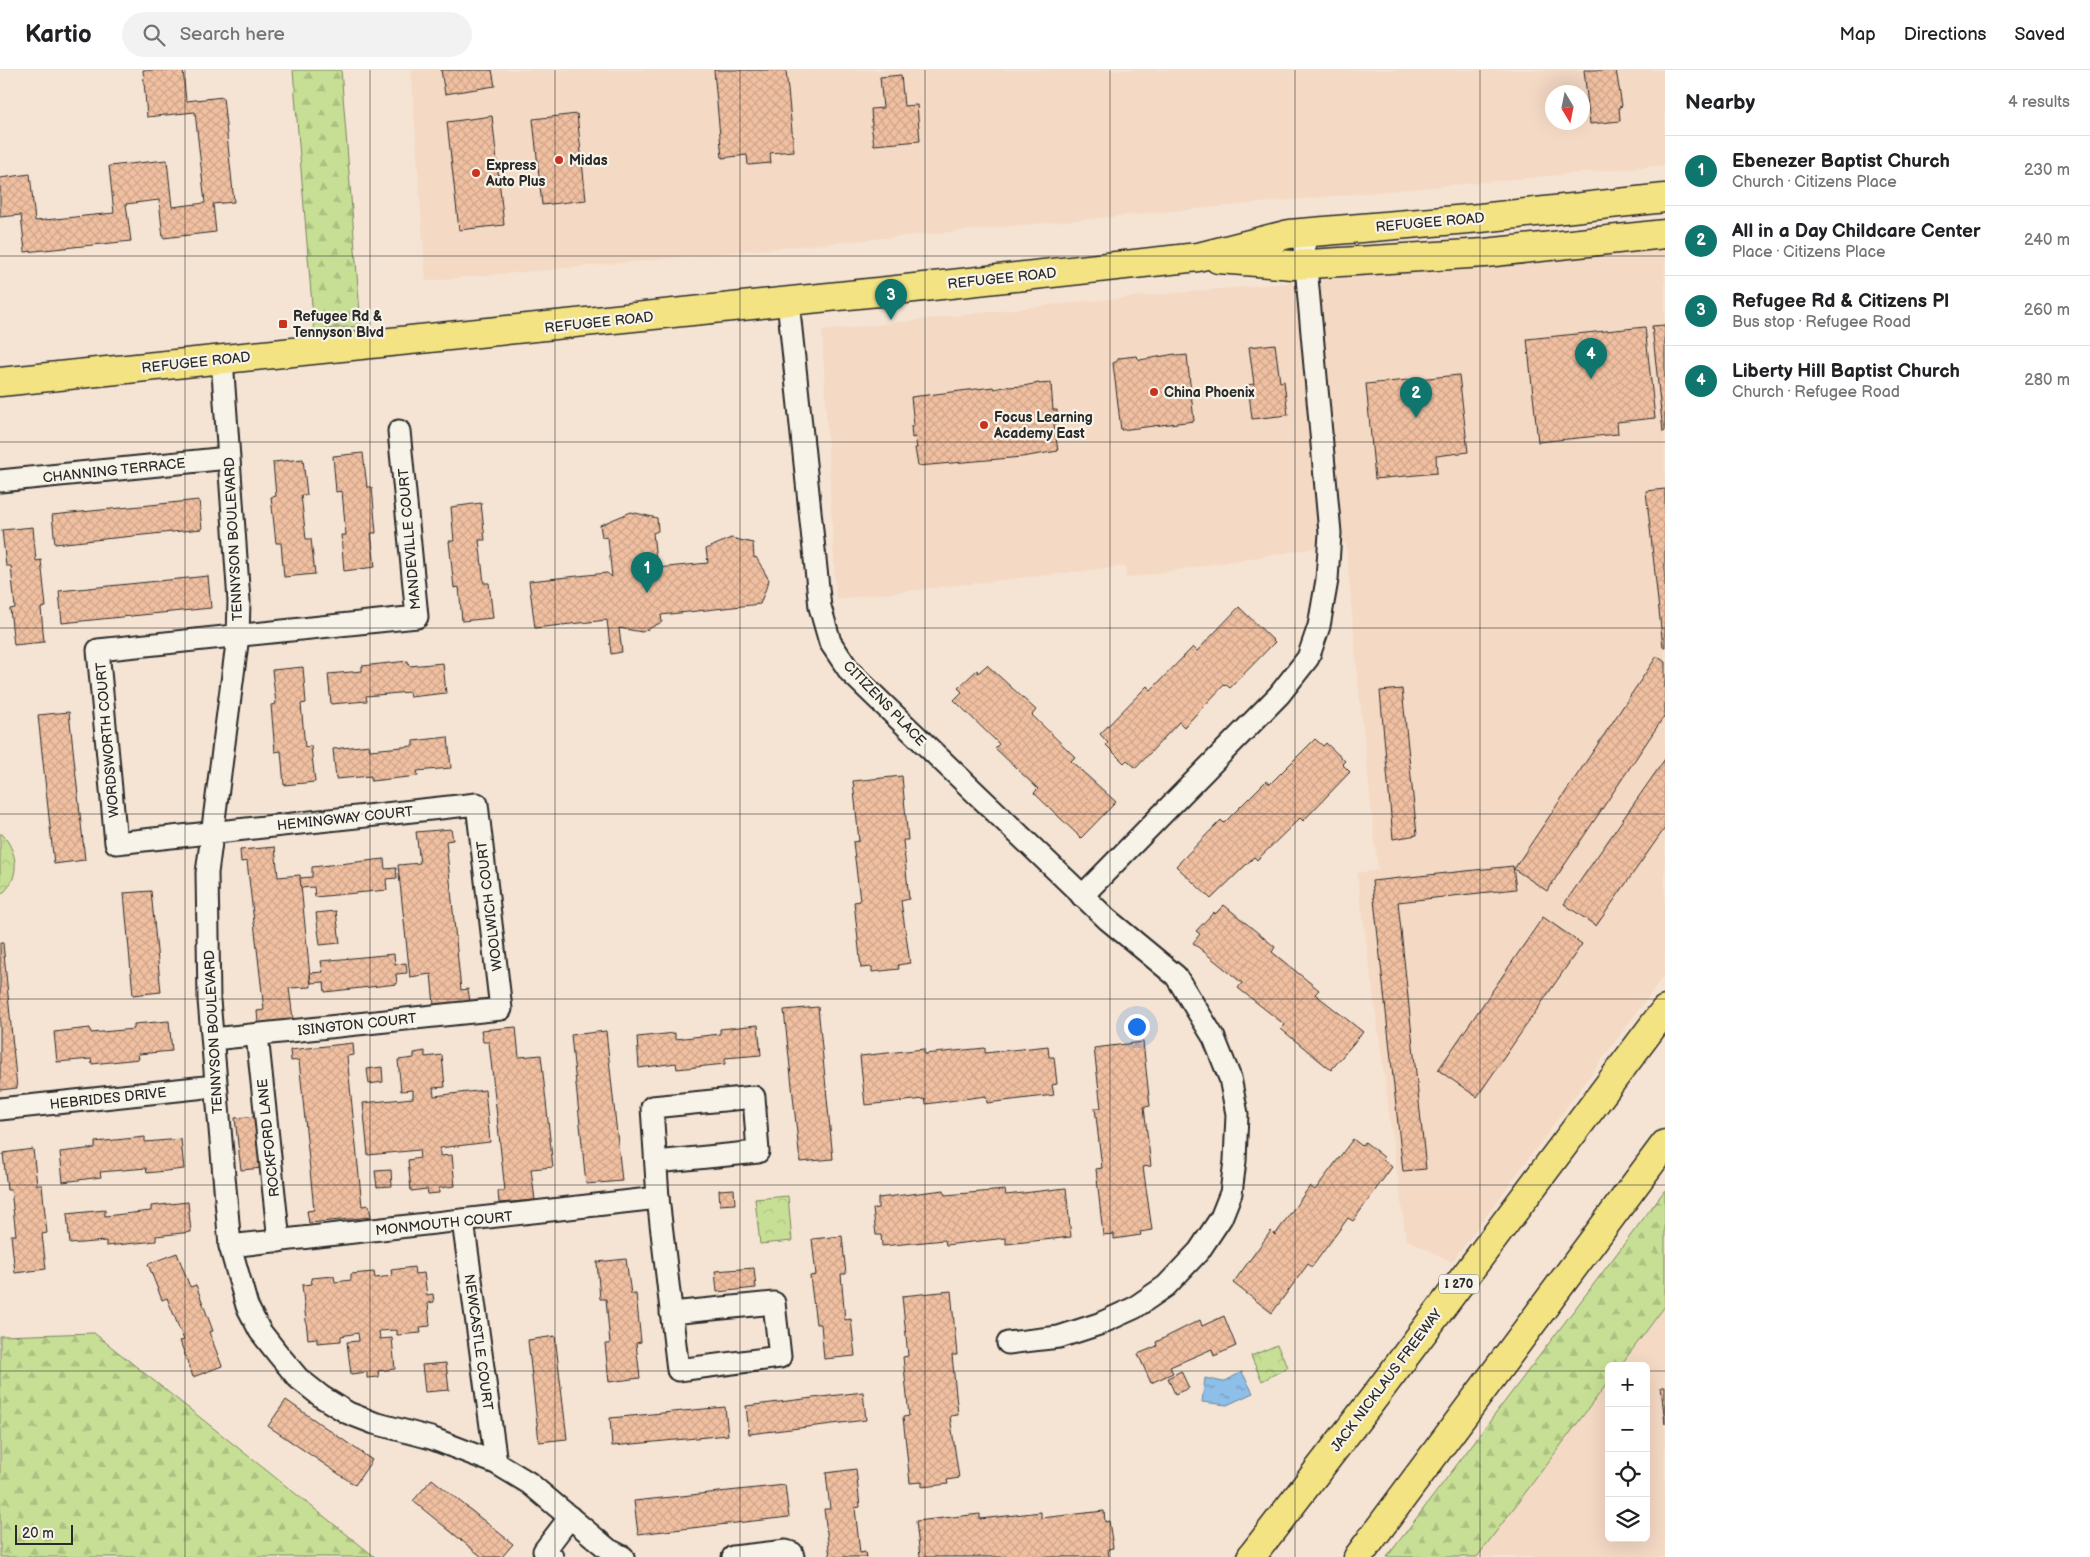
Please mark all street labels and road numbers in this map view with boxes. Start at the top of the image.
street label: REFUGEE ROAD [1375,209,1485,236]
street label: REFUGEE ROAD [947,264,1057,293]
street label: REFUGEE ROAD [544,308,654,337]
street label: REFUGEE ROAD [141,348,251,377]
street label: CHANNING TERRACE [42,455,186,486]
street label: TENNYSON BOULEVARD [221,456,246,621]
street label: MANDEVILLE COURT [395,467,424,610]
street label: CITIZENS PLACE [840,657,930,749]
street label: WORDSWORTH COURT [92,661,123,818]
street label: HEMINGWAY COURT [276,803,415,834]
street label: WOOLWICH COURT [473,839,506,972]
street label: TENNYSON BOULEVARD [201,949,226,1114]
street label: ISINGTON COURT [297,1010,418,1039]
street label: ROCKFORD LANE [254,1078,283,1198]
street label: HEBRIDES DRIVE [49,1084,167,1113]
street label: MONMOUTH COURT [375,1208,514,1239]
street label: NEWCASTLE COURT [461,1273,497,1412]
road number: I 270 [1439,1274,1479,1294]
street label: JACK NICKLAUS FREEWAY [1327,1305,1446,1455]

